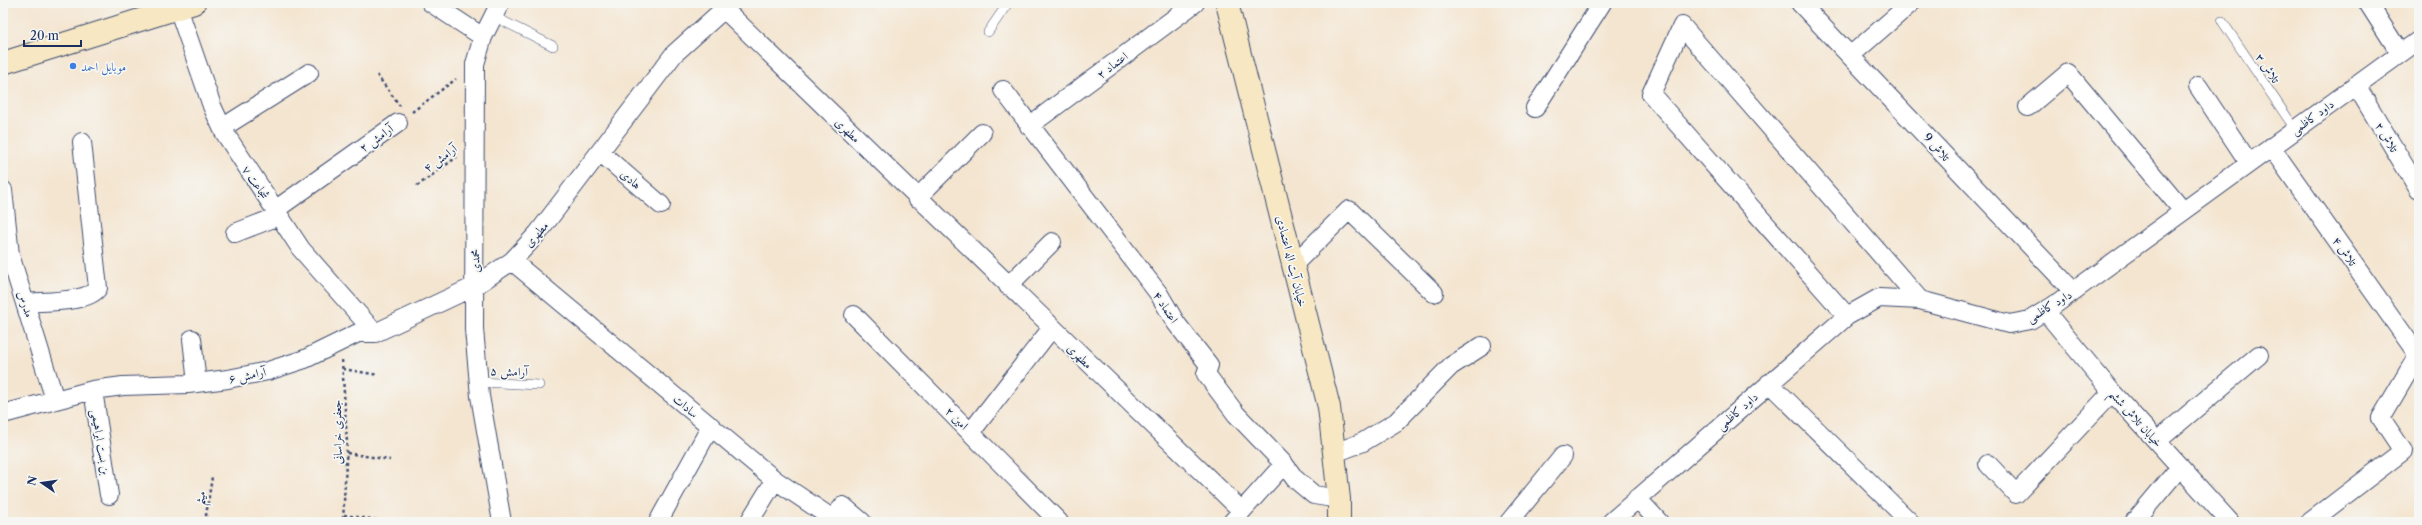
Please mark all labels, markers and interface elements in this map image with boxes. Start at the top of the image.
scale bar [24,22,81,48]
text: 20 m [30,28,59,43]
street label: اعتماد ۲ [1093,48,1131,82]
street label: تلاش ۳ [2252,50,2284,87]
place label: موبایل احمد [81,59,126,76]
marker: موبایل احمد [68,61,78,71]
street label: داود کاظمی [2287,96,2338,139]
street label: مطهری [832,114,864,146]
street label: تلاش ۲ [2371,119,2402,156]
street label: آرامش ۲ [356,120,398,157]
street label: تلاش 9 [1920,130,1954,165]
street label: آرامش ۴ [420,140,462,177]
street label: شجاعت ۷ [239,162,273,202]
street label: هادی [617,166,645,192]
street label: خیابان آیت اله اعتمادی [1272,214,1311,309]
street label: مطهری [521,218,552,251]
street label: تلاش ۴ [2329,233,2361,270]
street label: محمدی [467,249,483,273]
street label: داود کاظمی [2024,287,2075,327]
street label: اعتماد ۴ [1150,288,1182,326]
street label: مدرس [14,289,37,319]
street label: مطهری [1064,340,1096,372]
street label: آرامش ۶ [227,363,269,388]
street label: آرامش ۵ [490,363,530,381]
street label: خیابان تلاش ششم [2102,386,2166,453]
street label: داود کاظمی [1713,389,1762,435]
street label: سادات [670,391,702,421]
street label: جعفری خراسانی [329,399,346,465]
street label: امین ۲ [942,403,972,433]
street label: بن بست ابراهیمی [86,408,114,477]
north arrow [22,463,62,503]
text: N [24,474,40,487]
street label: میثم [192,490,213,507]

